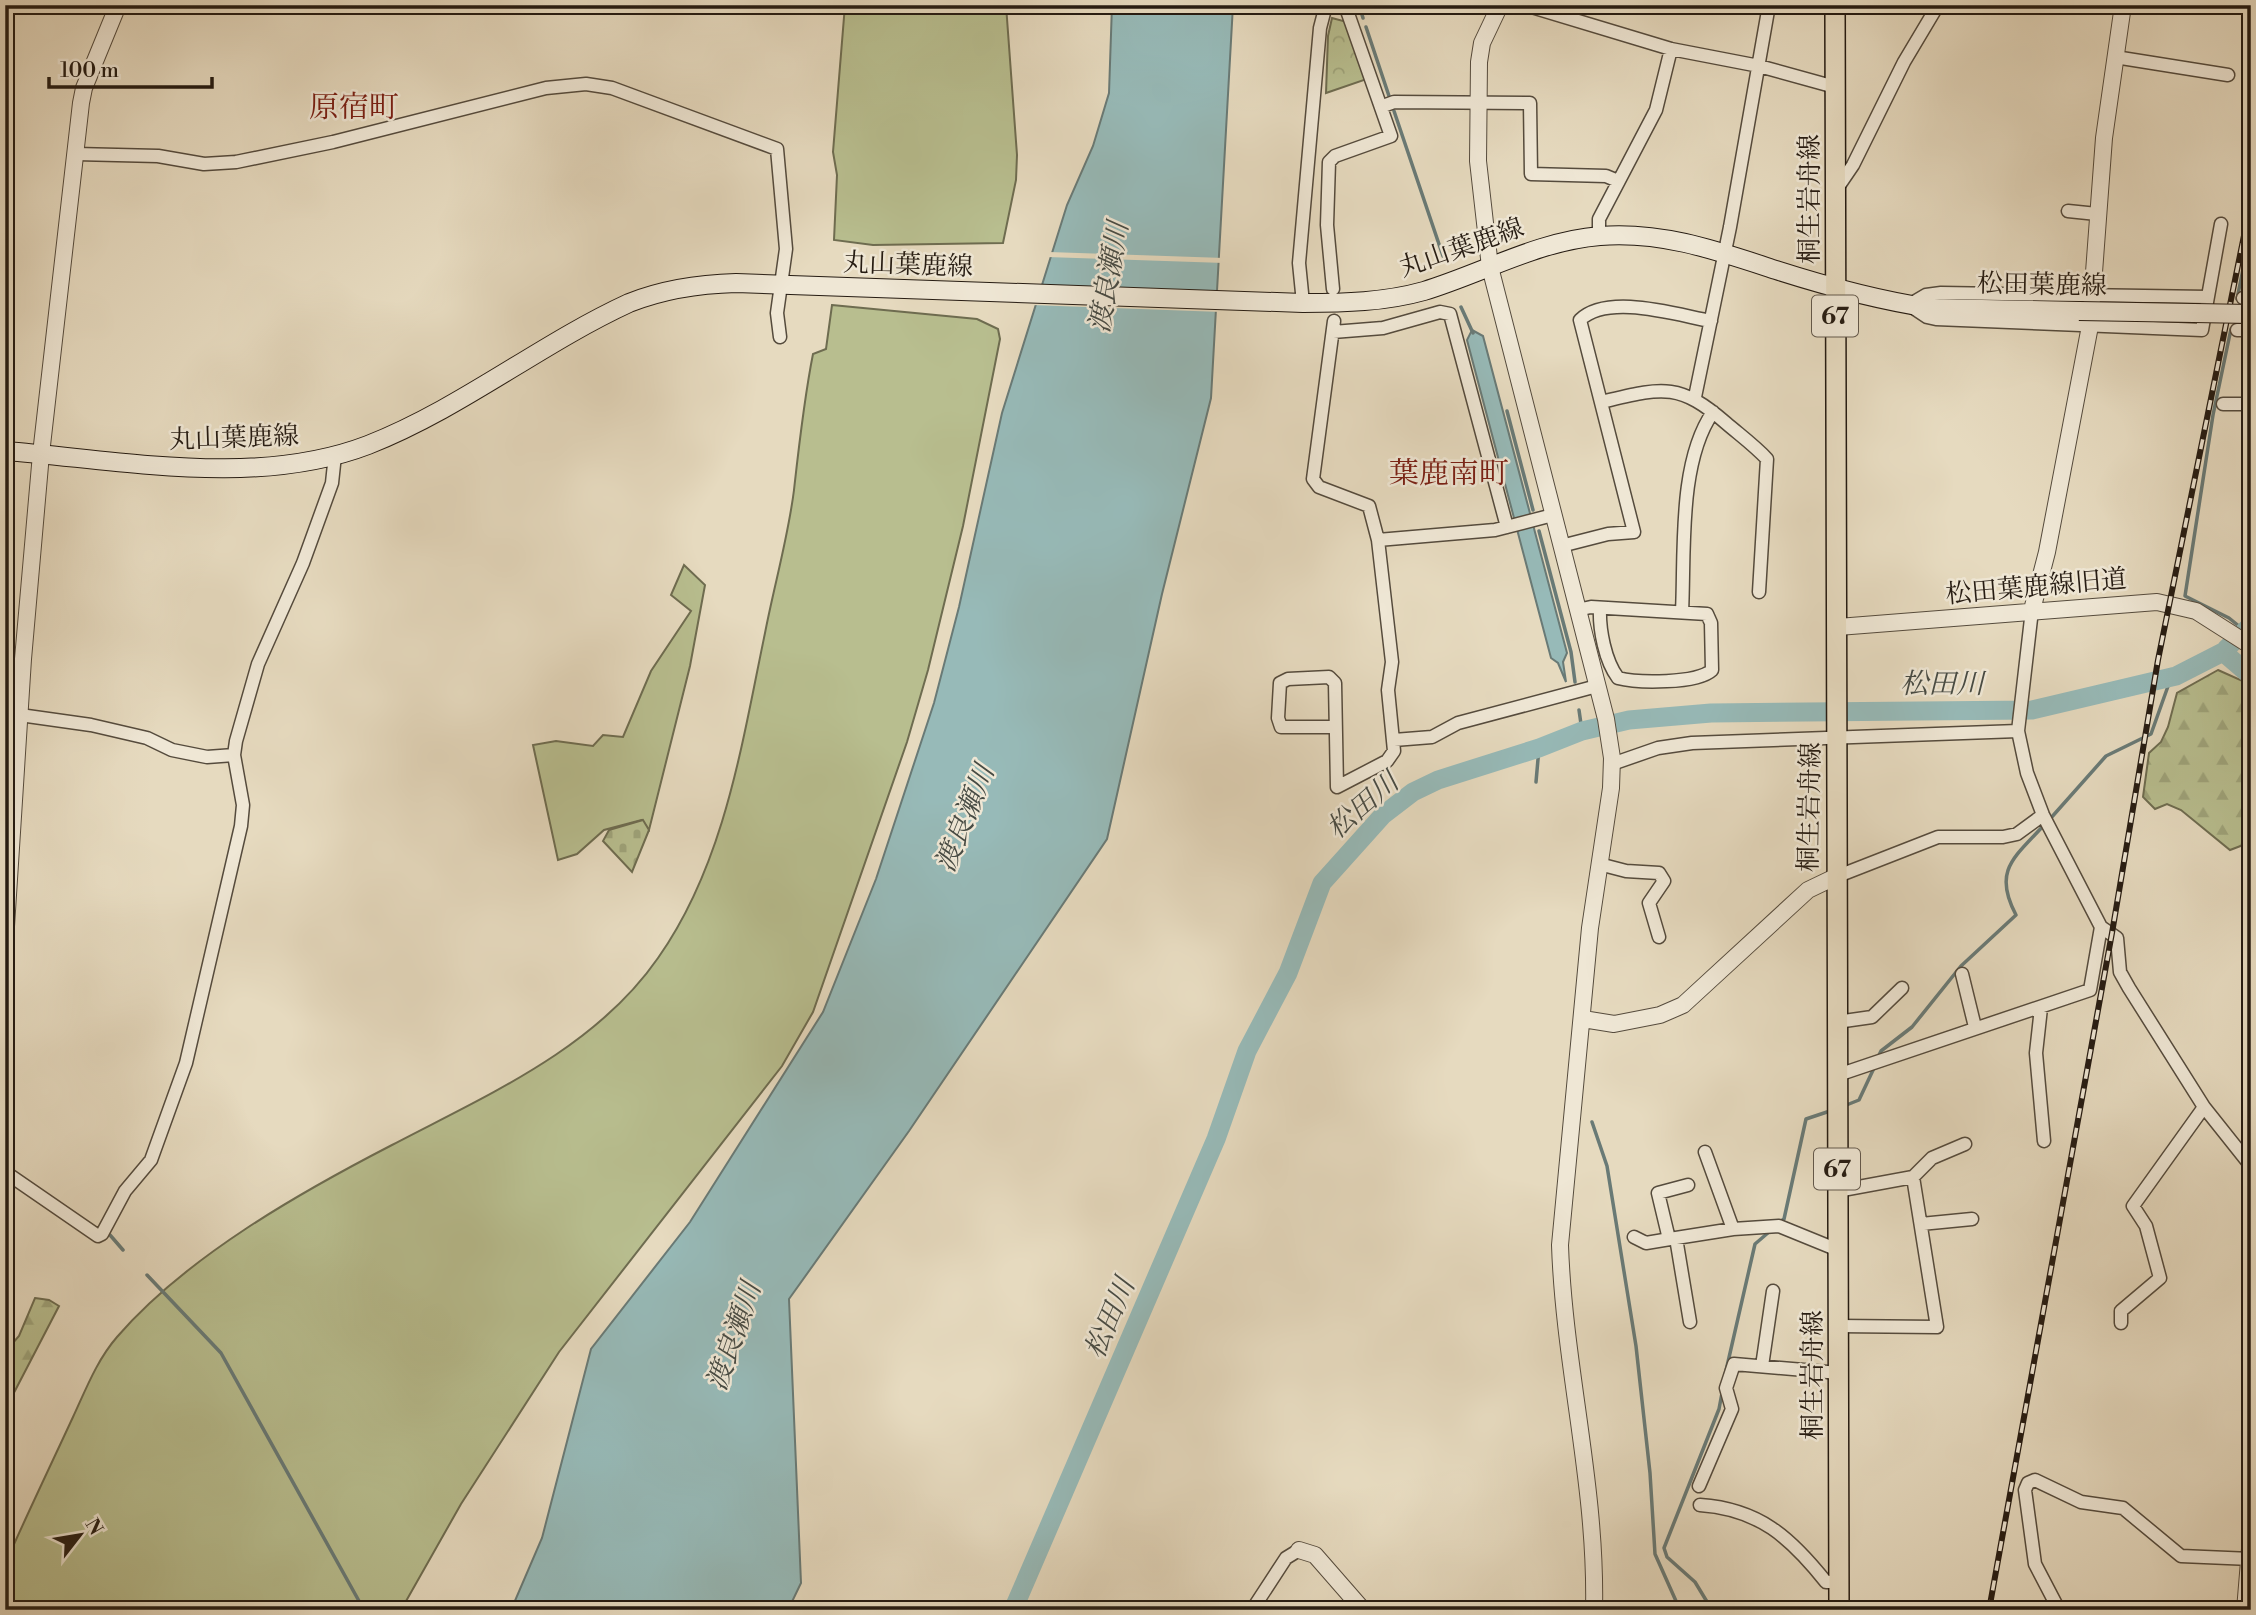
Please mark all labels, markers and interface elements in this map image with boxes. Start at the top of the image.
scale bar [49,46,212,90]
text: 100 m [60,58,119,84]
district label: 原宿町 [309,89,399,127]
street label: 桐生岩舟線 [1794,134,1826,264]
street label: 丸山葉鹿線 [1395,212,1528,284]
water label: 渡良瀬川 [1083,216,1137,335]
street label: 丸山葉鹿線 [842,247,973,283]
street label: 松田葉鹿線 [1977,268,2107,302]
road number: 67 [1812,296,1858,337]
street label: 丸山葉鹿線 [169,420,300,456]
district label: 葉鹿南町 [1389,455,1509,493]
street label: 松田葉鹿線旧道 [1944,563,2128,611]
water label: 松田川 [1900,667,1987,702]
street label: 桐生岩舟線 [1793,742,1827,872]
water label: 渡良瀬川 [928,757,1004,877]
water label: 松田川 [1320,763,1408,847]
road number: 67 [1814,1148,1860,1190]
water label: 松田川 [1078,1270,1144,1364]
water label: 渡良瀬川 [700,1275,770,1395]
street label: 桐生岩舟線 [1797,1310,1829,1440]
north arrow [46,1500,116,1570]
text: N [80,1514,108,1539]

